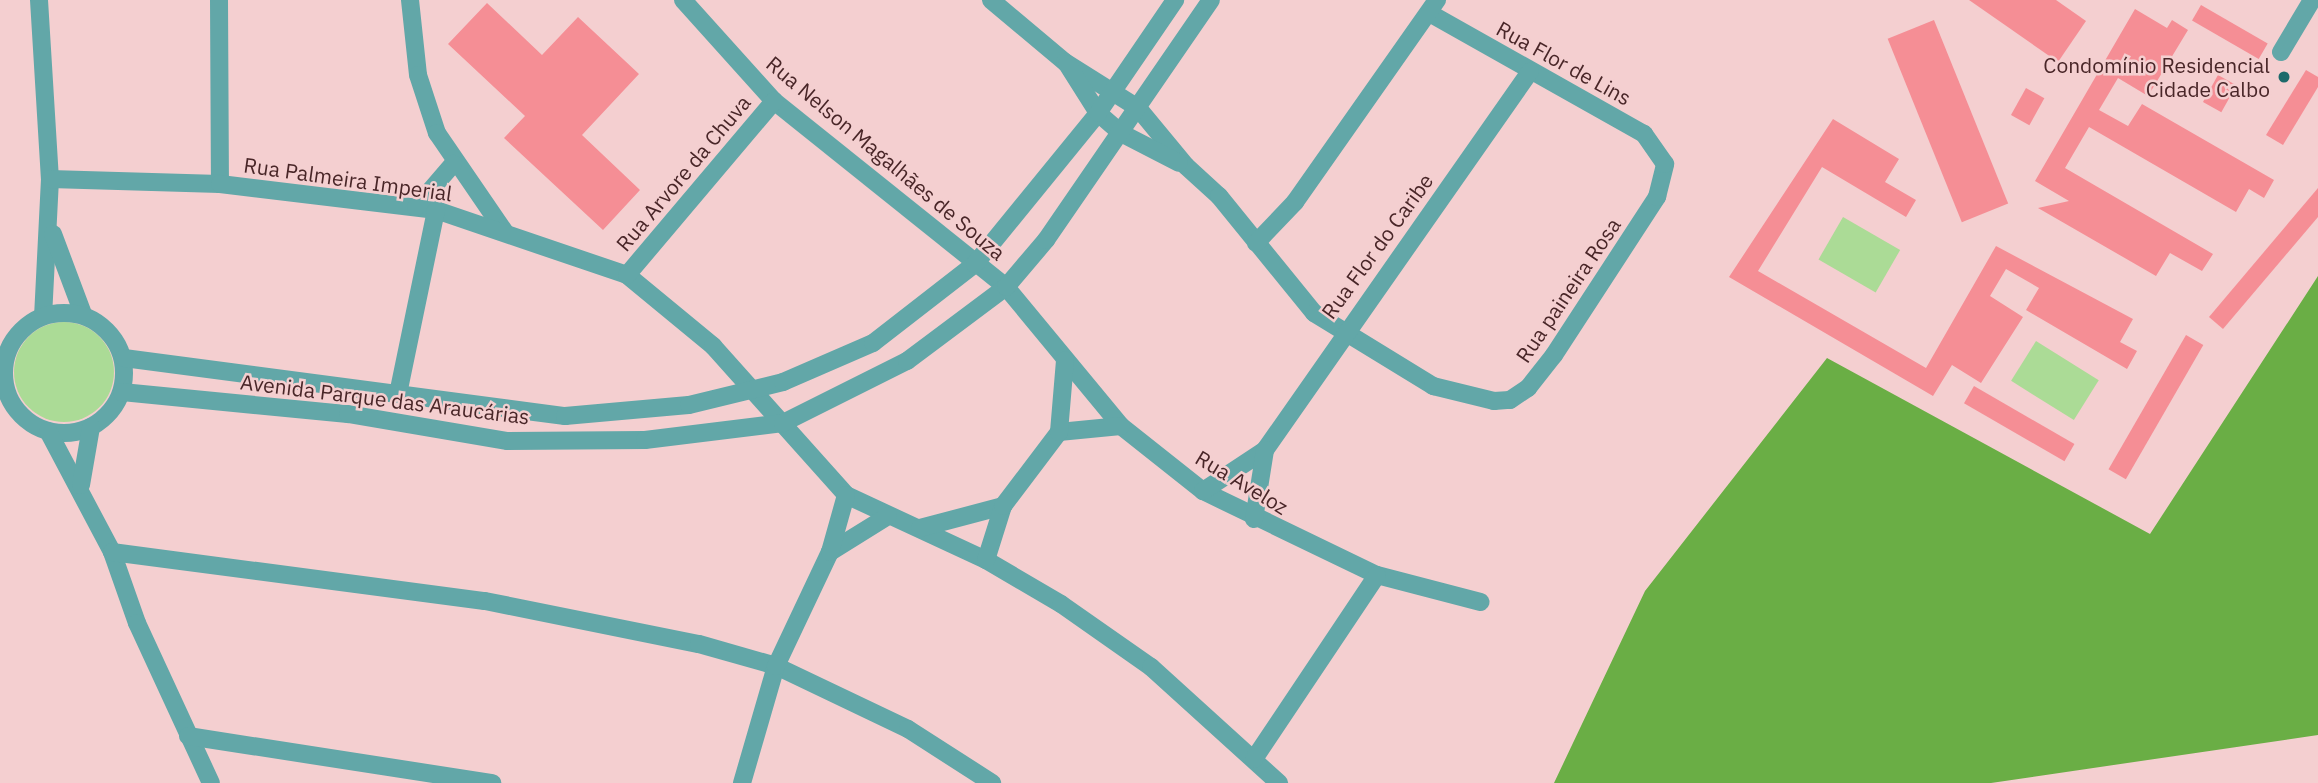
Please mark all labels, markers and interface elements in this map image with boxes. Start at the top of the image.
street label: Rua Flor de Lins [1492,16,1636,110]
street label: Rua Nelson Magalhães de Souza [761,51,1011,265]
place label: Condomínio Residencial Cidade Calbo [2043,52,2270,102]
marker: Condomínio Residencial Cidade Calbo [2276,69,2292,85]
street label: Rua Arvore da Chuva [611,90,755,256]
street label: Rua Palmeira Imperial [242,152,454,206]
street label: Rua Flor do Caribe [1316,169,1438,323]
street label: Rua paineira Rosa [1510,213,1626,367]
street label: Avenida Parque das Araucárias [239,369,531,429]
street label: Rua Aveloz [1191,445,1293,519]

